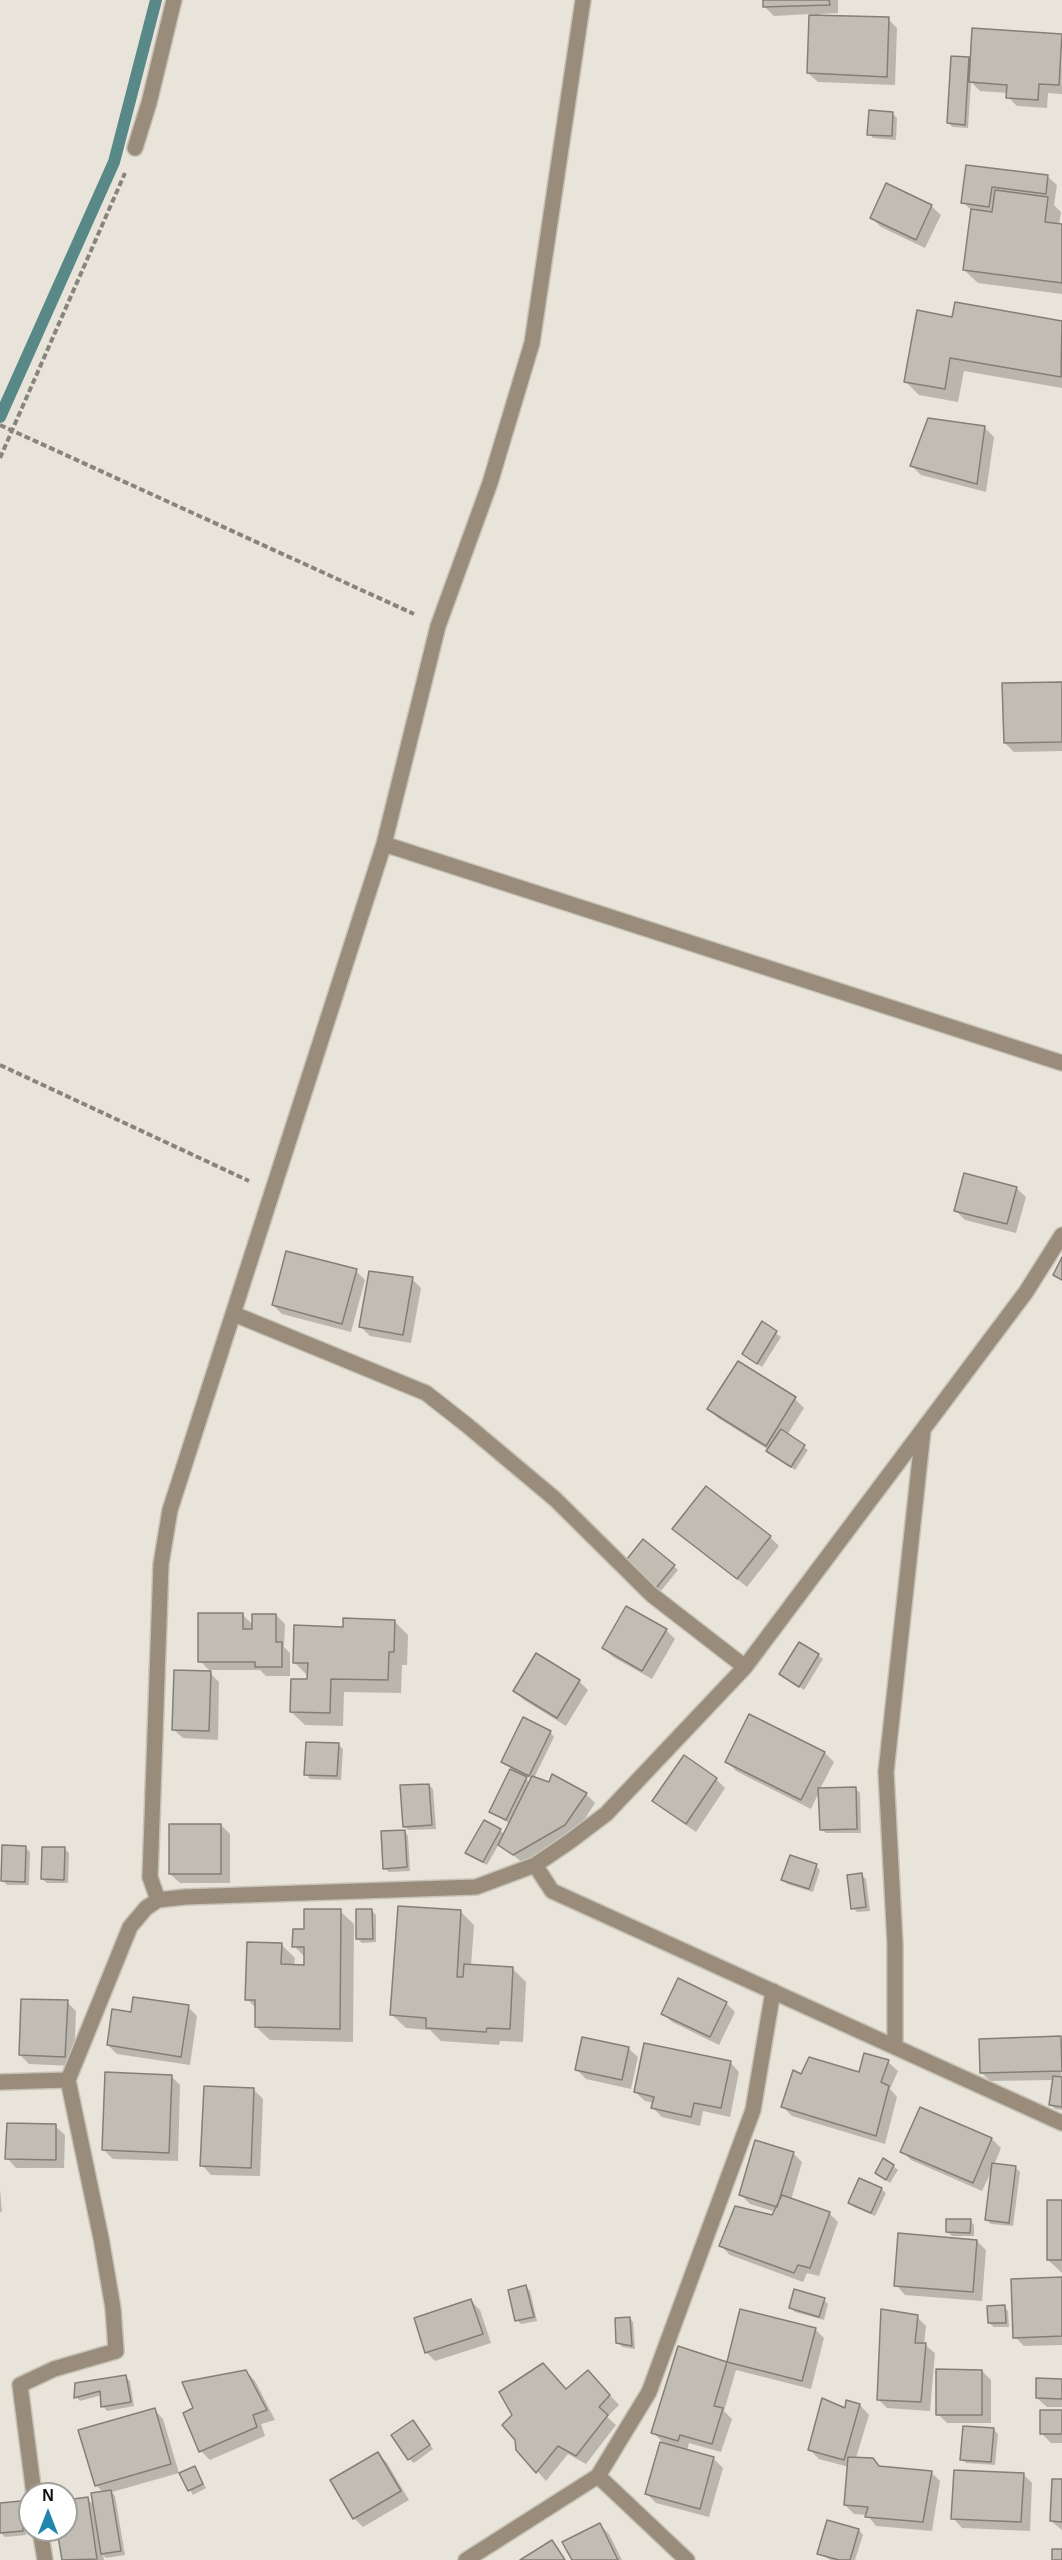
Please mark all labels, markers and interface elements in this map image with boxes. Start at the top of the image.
north arrow [18,2482,78,2542]
text: N [42,2487,54,2504]

